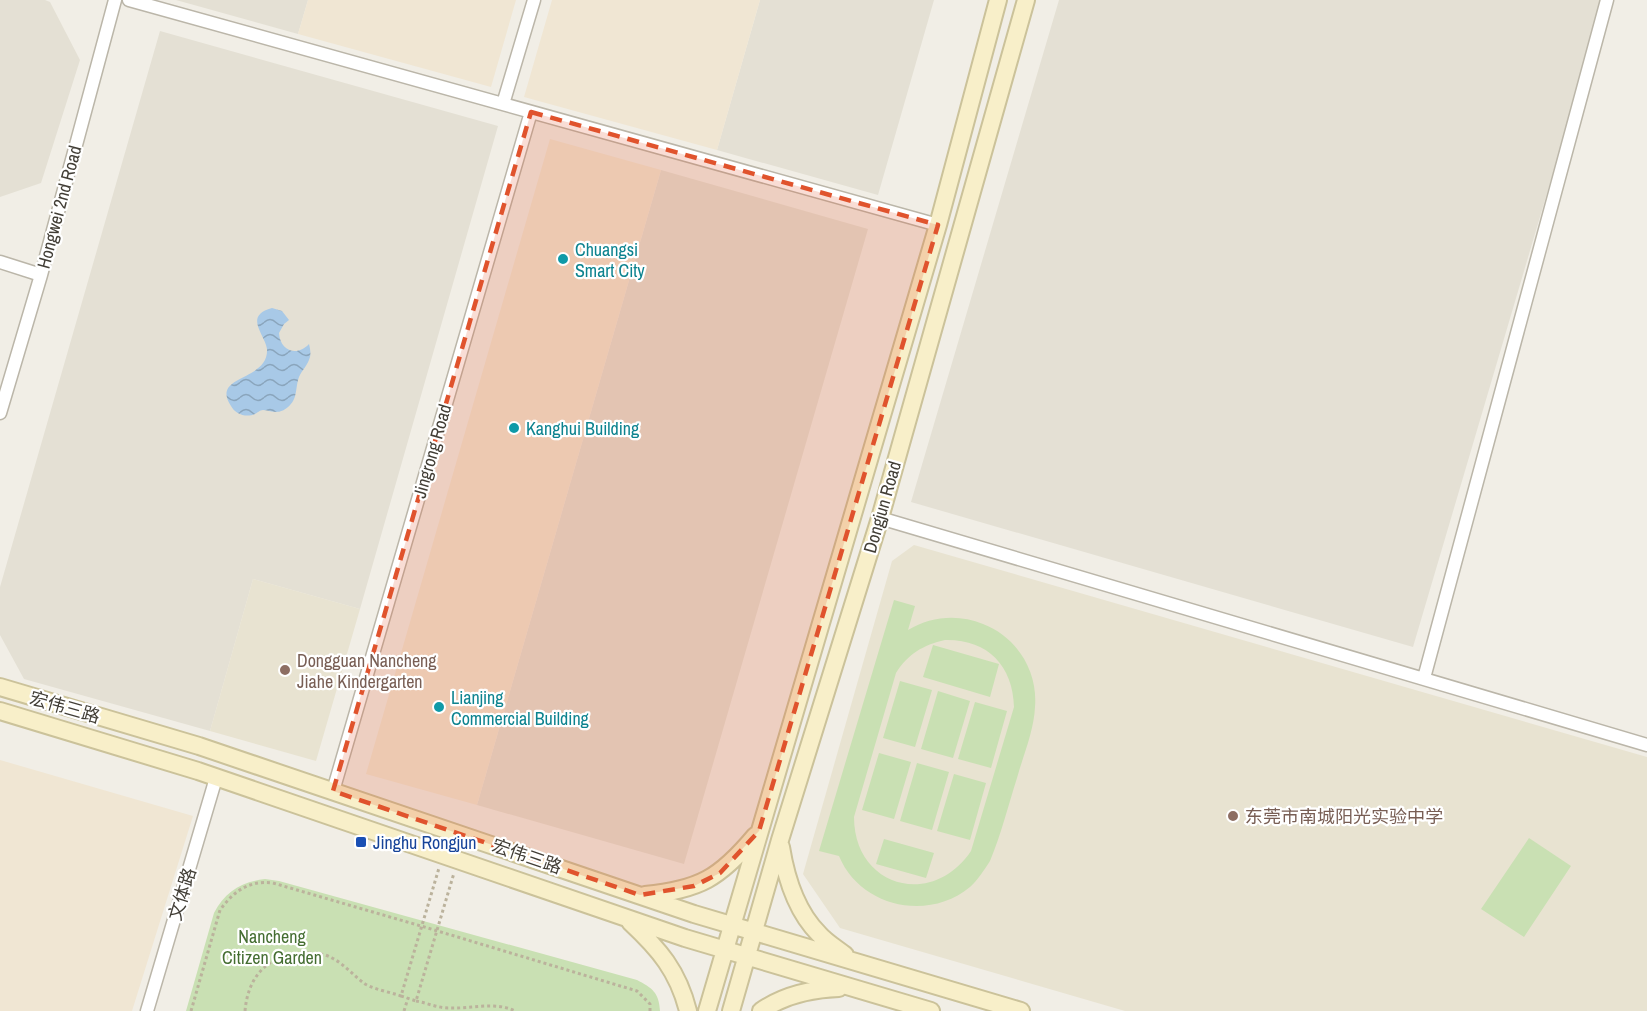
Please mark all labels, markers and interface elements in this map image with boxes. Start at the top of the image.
street label: Hongwei 2nd Road [31,143,87,271]
place label: Chuangsi Smart City [575,237,645,283]
marker: Chuangsi Smart City [556,252,570,266]
street label: Jingrong Road [407,401,457,501]
place label: Kanghui Building [526,416,640,441]
marker: Kanghui Building [507,421,521,435]
street label: Dongjun Road [857,458,907,556]
place label: Dongguan Nancheng Jiahe Kindergarten [297,648,437,694]
marker: Dongguan Nancheng Jiahe Kindergarten [278,663,292,677]
street label: 宏伟三路 [27,685,103,729]
place label: Lianjing Commercial Building [451,685,590,731]
marker: Lianjing Commercial Building [432,700,446,714]
place label: 东莞市南城阳光实验中学 [1245,804,1443,829]
marker: 东莞市南城阳光实验中学 [1226,809,1240,823]
place label: Jinghu Rongjun [373,830,476,855]
street label: 宏伟三路 [489,832,565,880]
marker: Jinghu Rongjun [354,835,368,849]
street label: 文体路 [162,865,202,923]
park label: Nancheng Citizen Garden [222,924,322,970]

